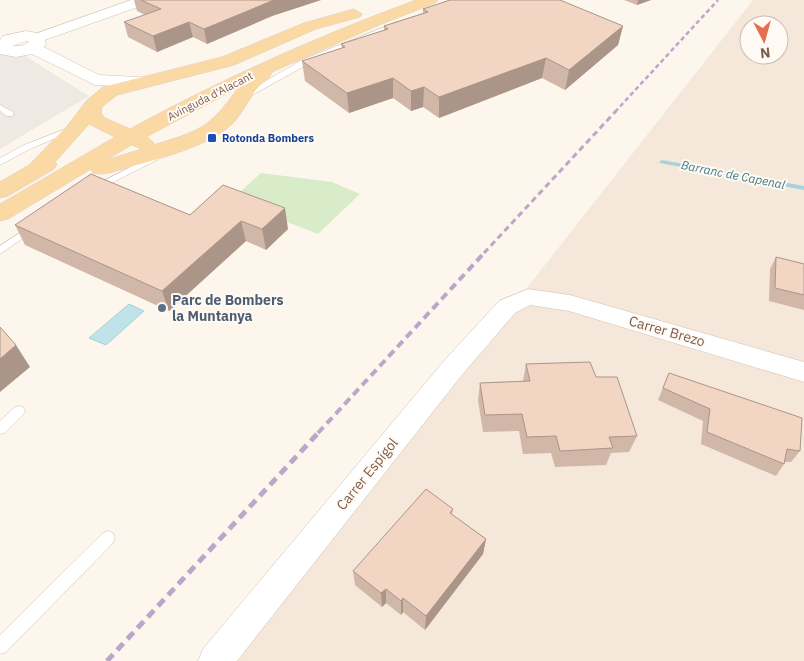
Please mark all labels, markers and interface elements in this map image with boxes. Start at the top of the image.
north arrow [739,15,789,65]
text: N [759,43,771,62]
street label: Avinguda d'Alacant [165,68,255,124]
place label: Rotonda Bombers [222,131,315,145]
marker: Rotonda Bombers [206,132,218,144]
water label: Barranc de Capenal [680,157,787,192]
place label: Parc de Bombers la Muntanya [172,291,284,325]
marker: Parc de Bombers la Muntanya [156,302,168,314]
street label: Carrer Brezo [627,312,707,351]
street label: Carrer Espígol [332,434,402,514]

